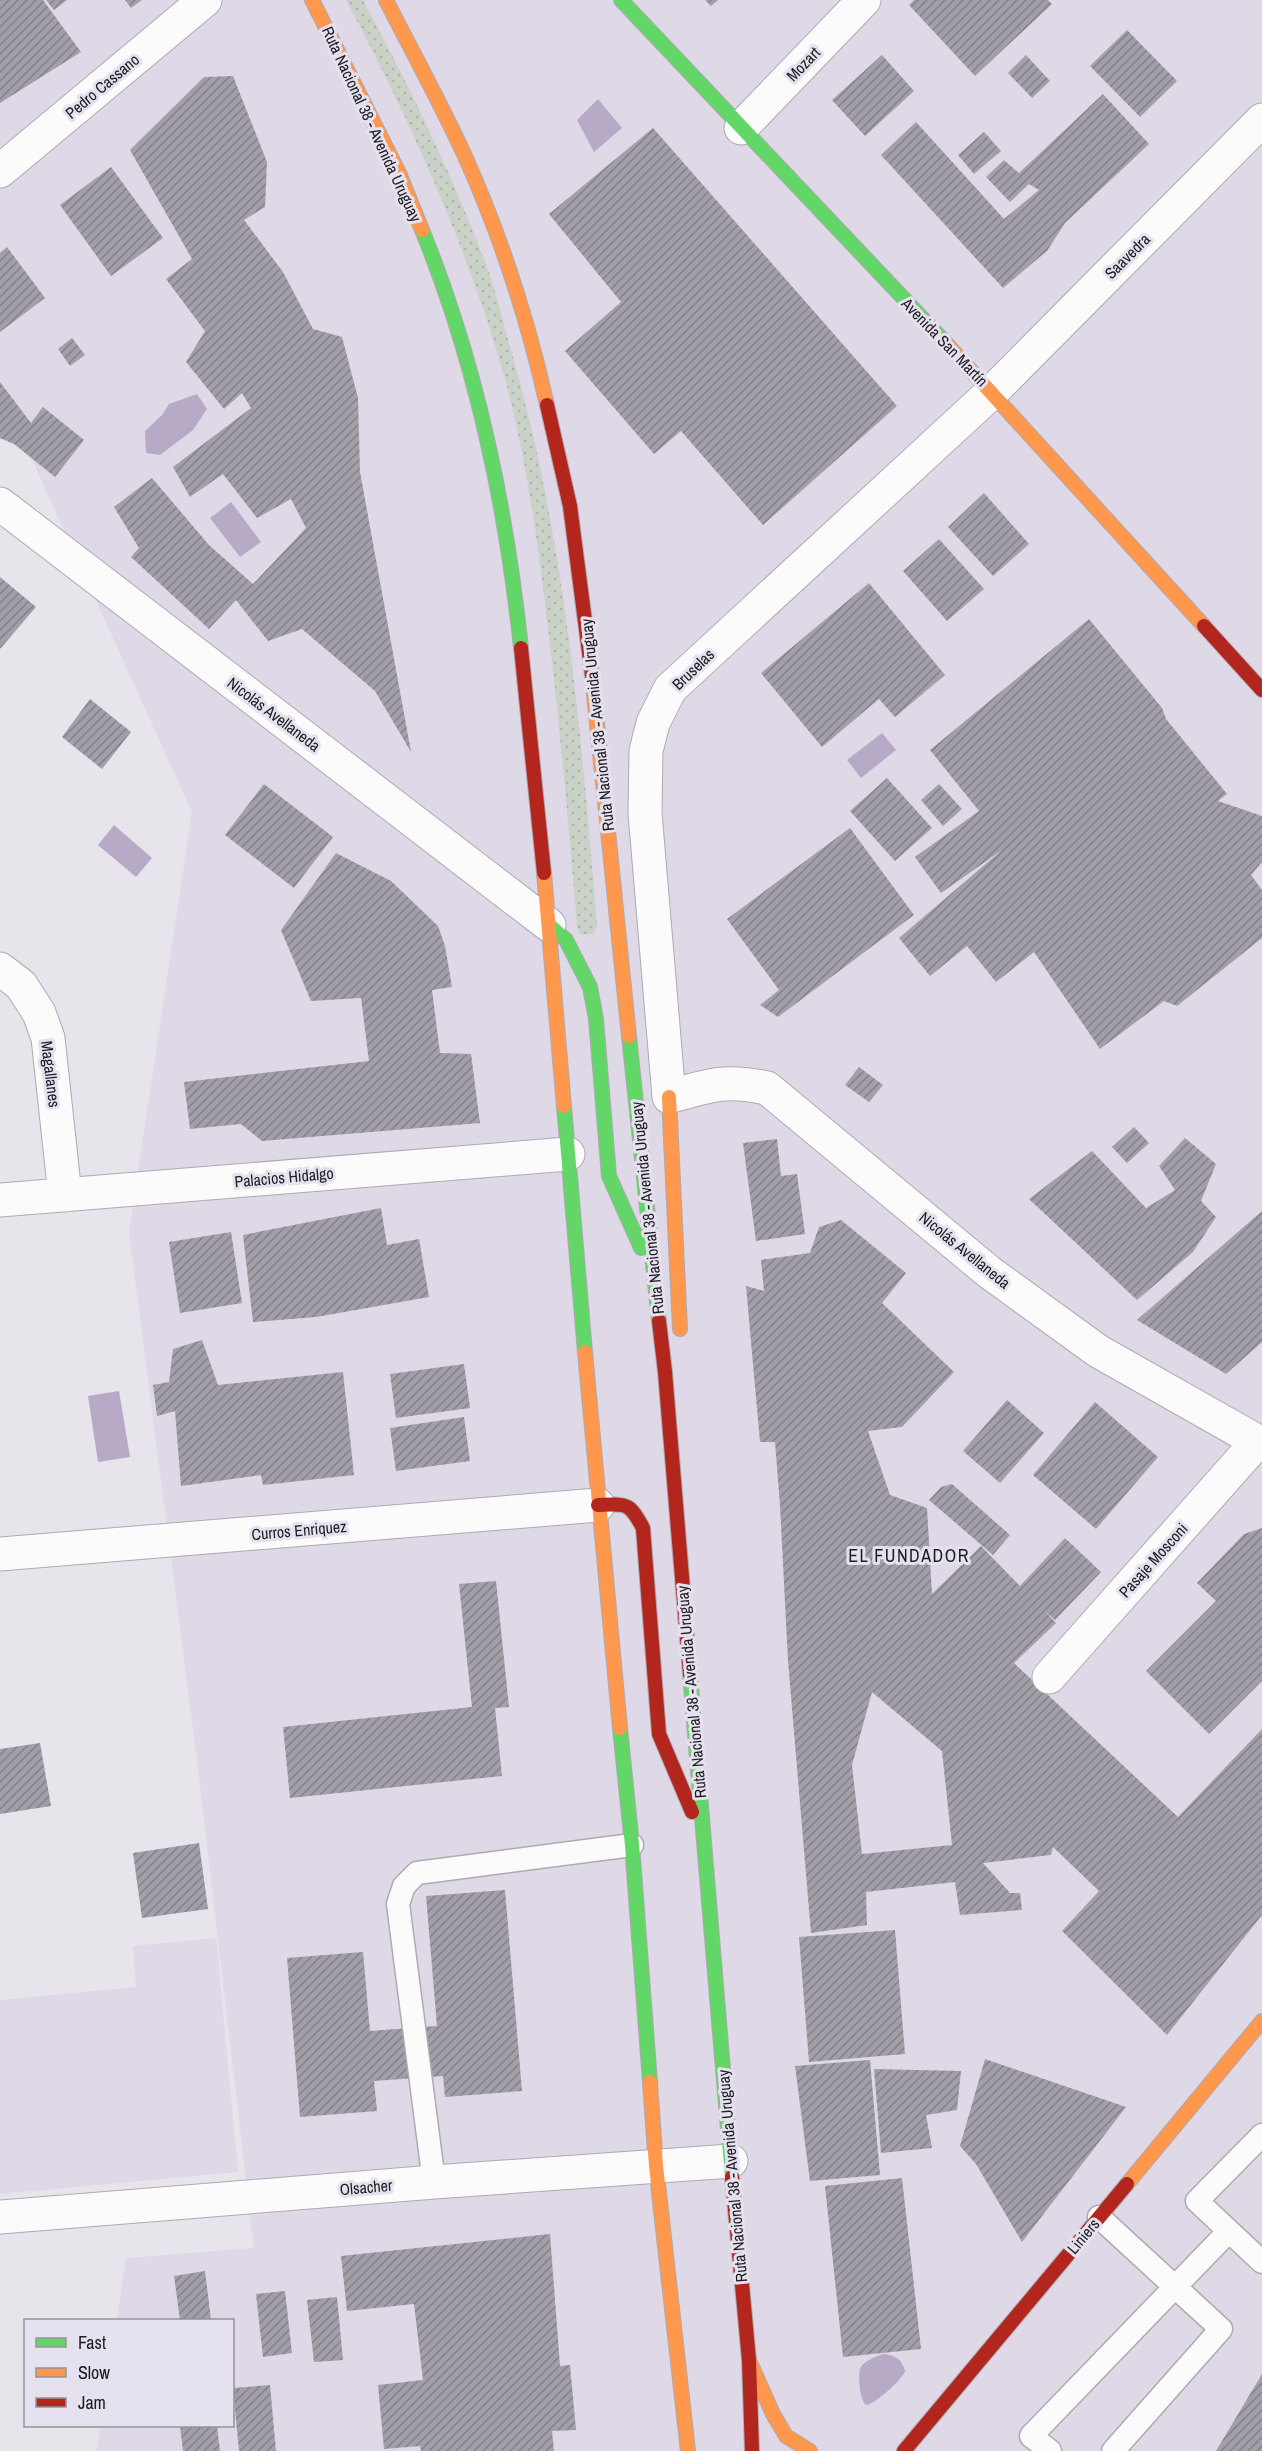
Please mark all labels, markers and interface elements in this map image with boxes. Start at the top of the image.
street label: Ruta Nacional 38 - Avenida Uruguay [317,23,427,226]
street label: Mozart [781,42,825,86]
street label: Pedro Cassano [60,49,144,123]
street label: Saavedra [1099,228,1155,284]
street label: Avenida San Martín [896,292,993,391]
street label: Ruta Nacional 38 - Avenida Uruguay [575,617,619,832]
street label: Bruselas [667,643,719,695]
street label: Nicolás Avellaneda [223,672,326,757]
street label: Magallanes [36,1039,66,1109]
street label: Ruta Nacional 38 - Avenida Uruguay [625,1100,669,1315]
street label: Palacios Hidalgo [234,1162,334,1192]
street label: Nicolás Avellaneda [915,1206,1016,1294]
street label: Curros Enriquez [250,1515,348,1545]
street label: Pasaje Mosconi [1114,1518,1192,1602]
district label: EL FUNDADOR [848,1543,970,1568]
street label: Ruta Nacional 38 - Avenida Uruguay [671,1584,711,1799]
street label: Ruta Nacional 38 - Avenida Uruguay [712,2068,752,2283]
street label: Olsacher [339,2174,394,2200]
street label: Liniers [1062,2214,1104,2258]
legend [24,2319,234,2427]
text: Fast [78,2330,106,2355]
text: Slow [78,2360,110,2385]
text: Jam [78,2390,106,2415]

